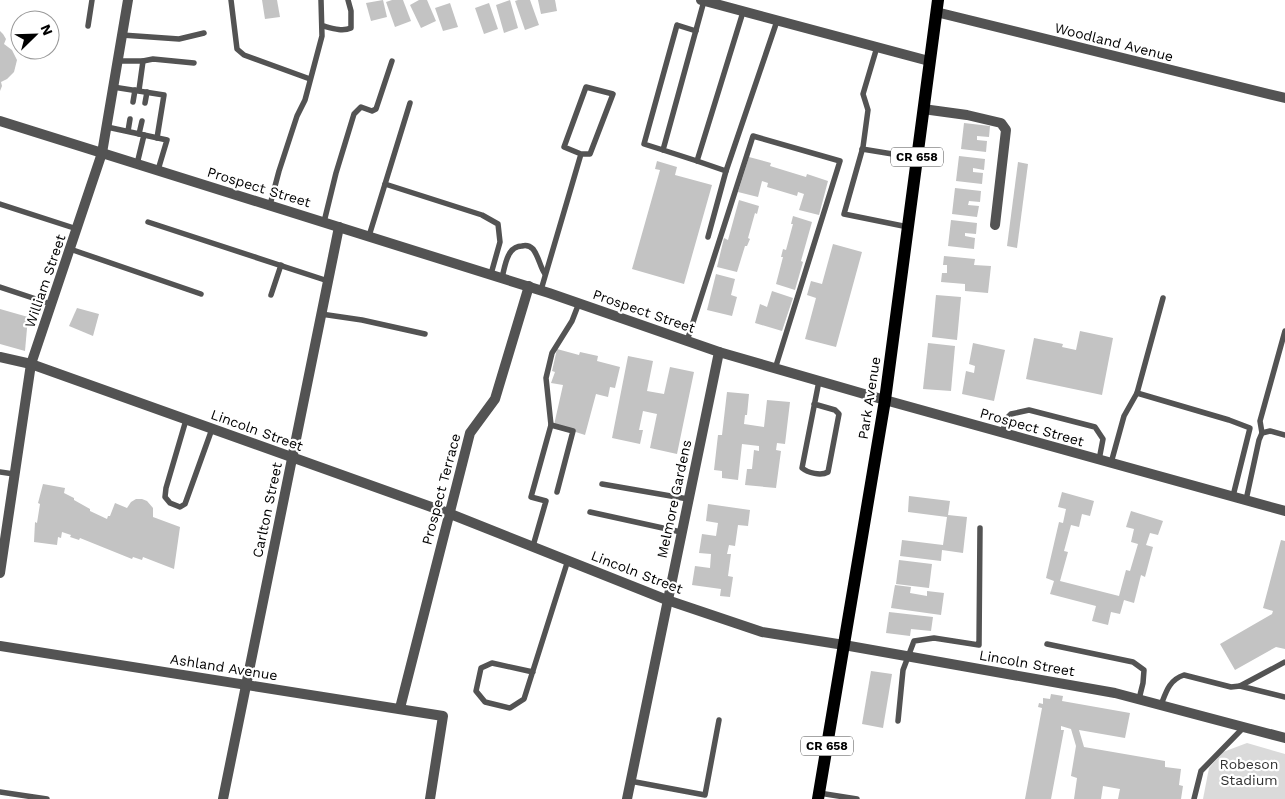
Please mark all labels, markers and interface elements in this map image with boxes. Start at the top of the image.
north arrow [10,10,60,60]
street label: Woodland Avenue [1053,19,1175,65]
text: N [38,22,56,38]
road number: CR 658 [891,148,943,166]
street label: Prospect Street [205,164,313,210]
street label: William Street [22,232,69,330]
street label: Prospect Street [591,286,697,336]
street label: Park Avenue [855,355,883,441]
street label: Prospect Street [978,405,1086,450]
street label: Lincoln Street [209,406,305,454]
street label: Prospect Terrace [418,431,464,547]
street label: Melmore Gardens [654,438,694,560]
street label: Carlton Street [249,461,285,559]
street label: Lincoln Street [589,547,685,597]
street label: Lincoln Street [978,647,1076,679]
street label: Ashland Avenue [169,651,279,683]
road number: CR 658 [801,736,853,756]
park label: Robeson Stadium [1220,756,1278,788]

